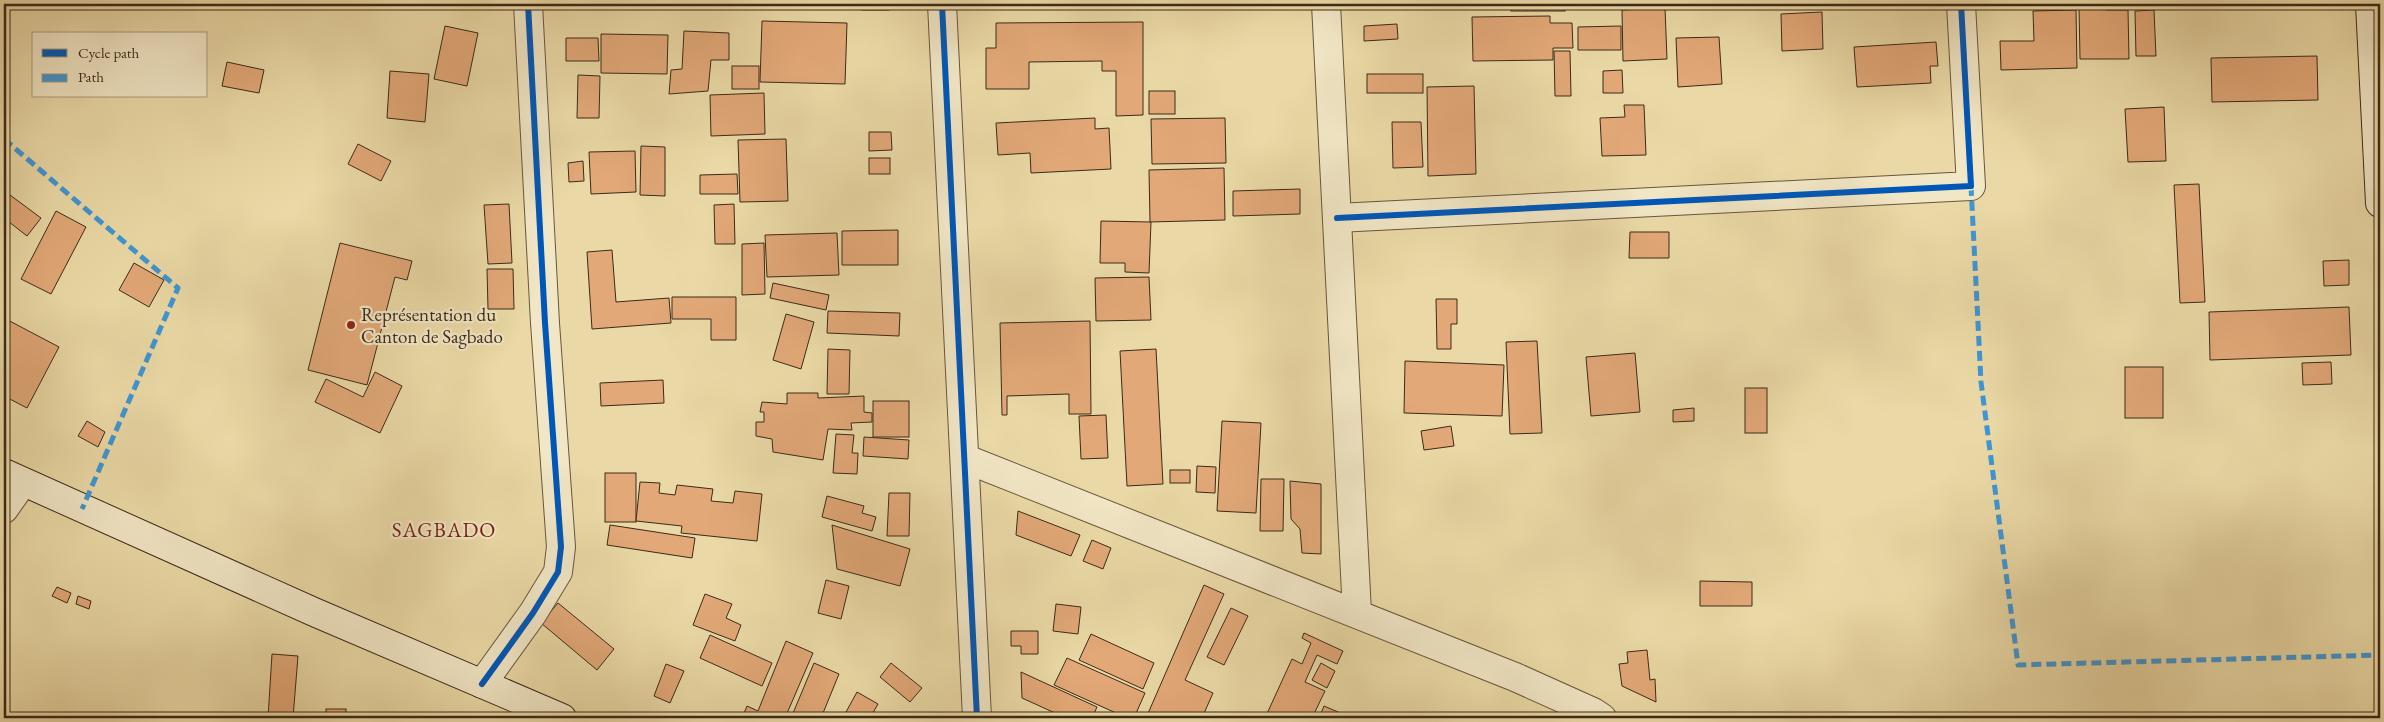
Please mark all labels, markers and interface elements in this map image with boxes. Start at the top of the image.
legend [32,32,208,98]
text: Cycle path [78,43,140,62]
text: Path [78,67,104,86]
place label: Représentation du Canton de Sagbado [361,302,503,349]
marker: Représentation du Canton de Sagbado [345,319,357,331]
district label: SAGBADO [392,516,496,543]

